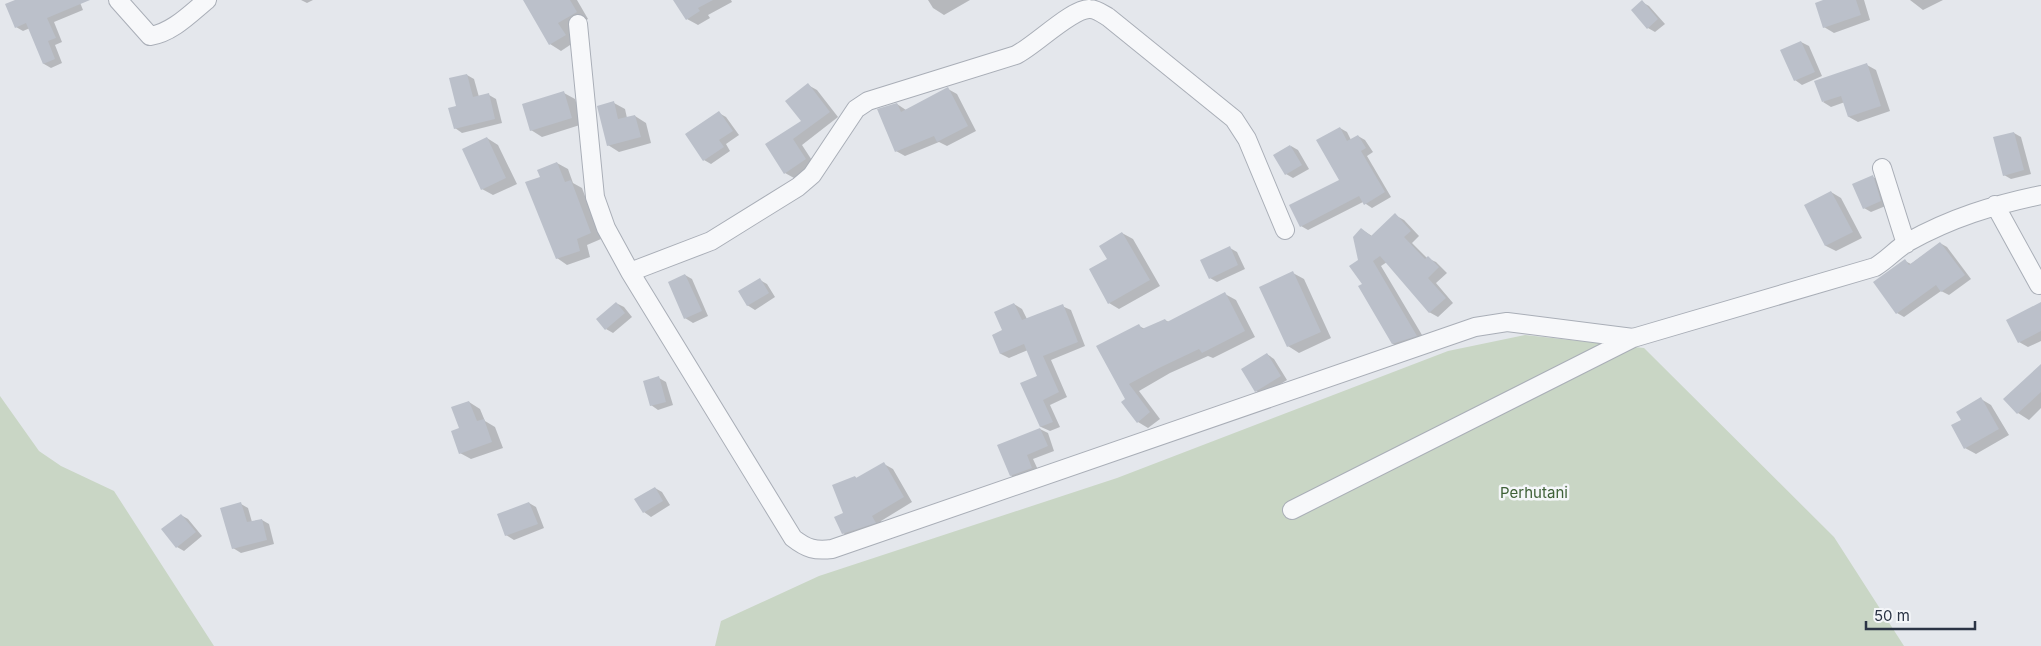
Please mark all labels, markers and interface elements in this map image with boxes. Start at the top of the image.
park label: Perhutani [1500,483,1568,502]
scale bar [1866,598,1975,630]
text: 50 m [1874,606,1910,625]

